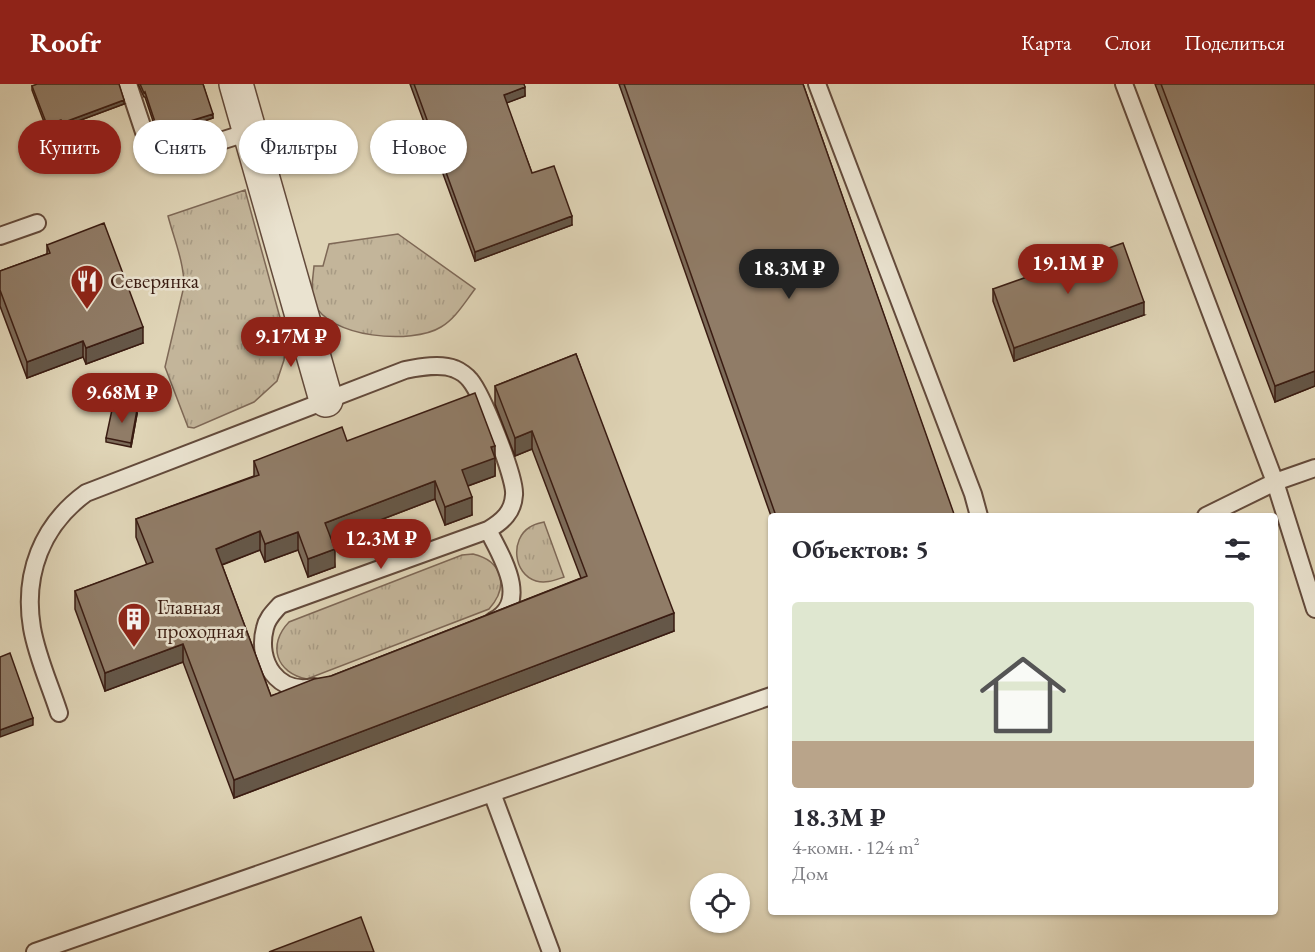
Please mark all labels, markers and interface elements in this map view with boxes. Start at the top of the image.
text: Roofr [30,24,101,60]
text: Карта [1021,29,1071,56]
text: Слои [1104,29,1151,56]
text: Поделиться [1184,29,1285,56]
chip: Купить [18,120,121,174]
chip: Снять [133,120,227,174]
chip: Фильтры [239,120,358,174]
chip: Новое [370,120,467,174]
pin: 19.1M ₽ [1013,244,1123,295]
pin: 18.3M ₽ [734,249,844,300]
text: 19.1M ₽ [1032,250,1104,276]
text: 18.3M ₽ [753,255,825,281]
restaurant icon: Северянка [69,263,105,310]
place label: Северянка [110,267,200,294]
pin: 9.17M ₽ [236,317,346,368]
text: 9.17M ₽ [255,323,327,349]
pin: 9.68M ₽ [67,373,177,424]
text: 9.68M ₽ [86,379,158,405]
pin: 12.3M ₽ [326,519,436,570]
text: 12.3M ₽ [345,525,417,551]
text: Объектов: 5 [792,532,929,566]
icon: filters [1221,533,1254,566]
place label: Главная проходная [157,593,245,644]
building icon: Главная проходная [116,601,152,648]
icon: home [969,641,1077,749]
text: 18.3M ₽ [792,800,886,834]
text: 4-комн. · 124 m² [792,834,920,860]
text: Дом [792,860,828,886]
map controls [690,873,750,933]
button: locate [690,873,750,933]

